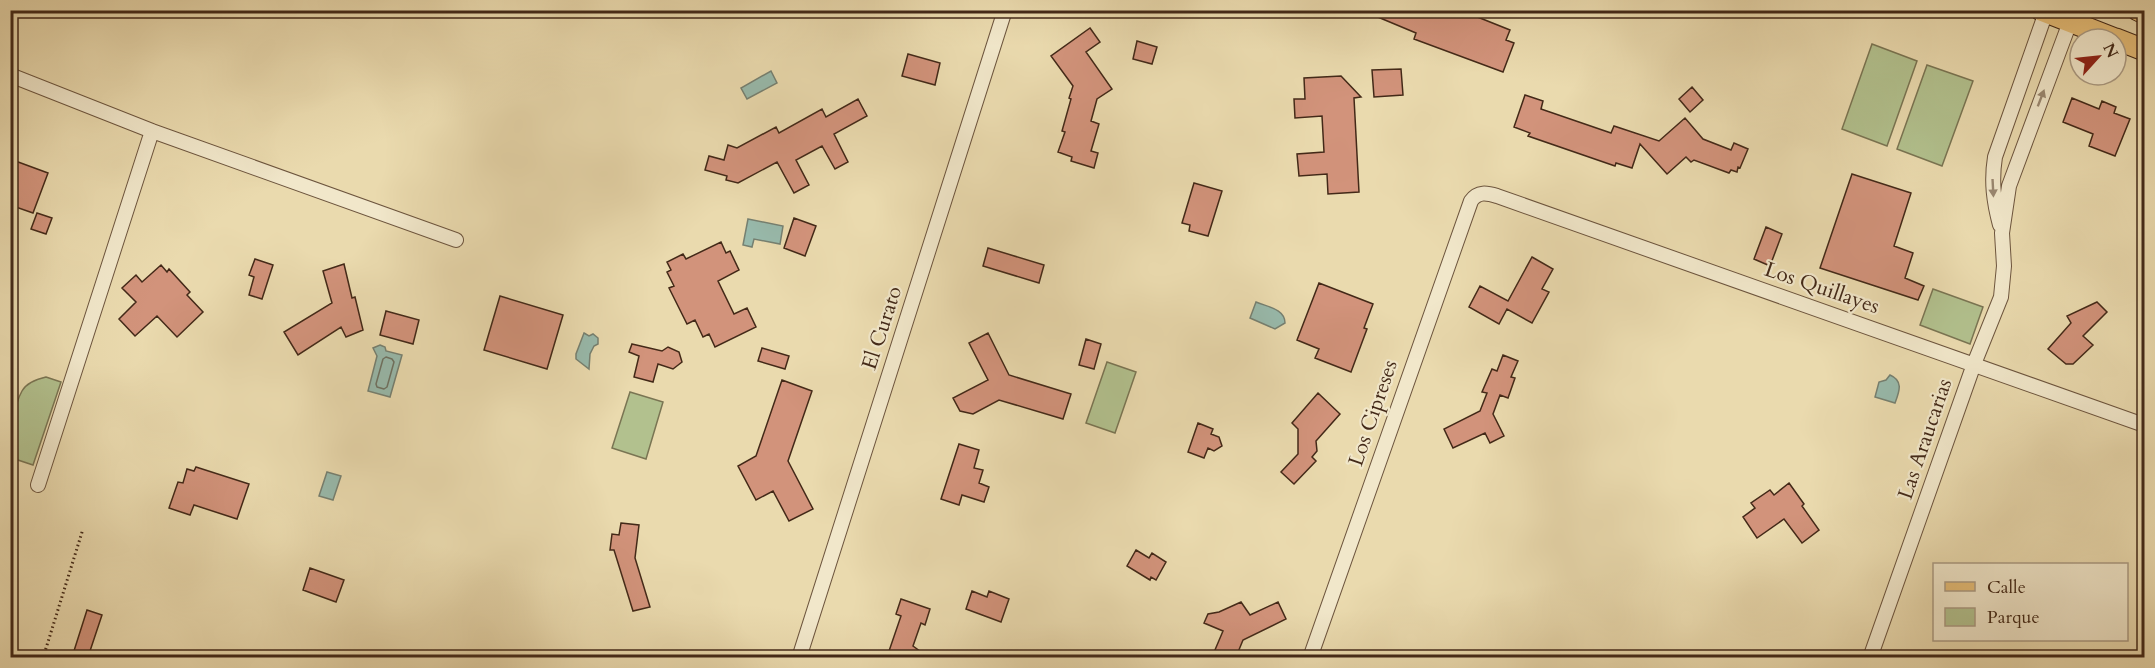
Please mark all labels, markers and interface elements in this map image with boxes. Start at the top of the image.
north arrow [2068,27,2128,87]
text: N [2098,39,2123,62]
one-way arrow [2037,89,2046,107]
one-way arrow [1988,179,1997,198]
street label: Los Quillayes [1761,255,1883,321]
street label: El Curato [855,283,909,373]
street label: Los Cipreses [1341,356,1405,470]
street label: Las Araucarias [1891,375,1959,503]
legend [1933,563,2128,641]
text: Calle [1987,575,2026,600]
text: Parque [1987,605,2040,630]

